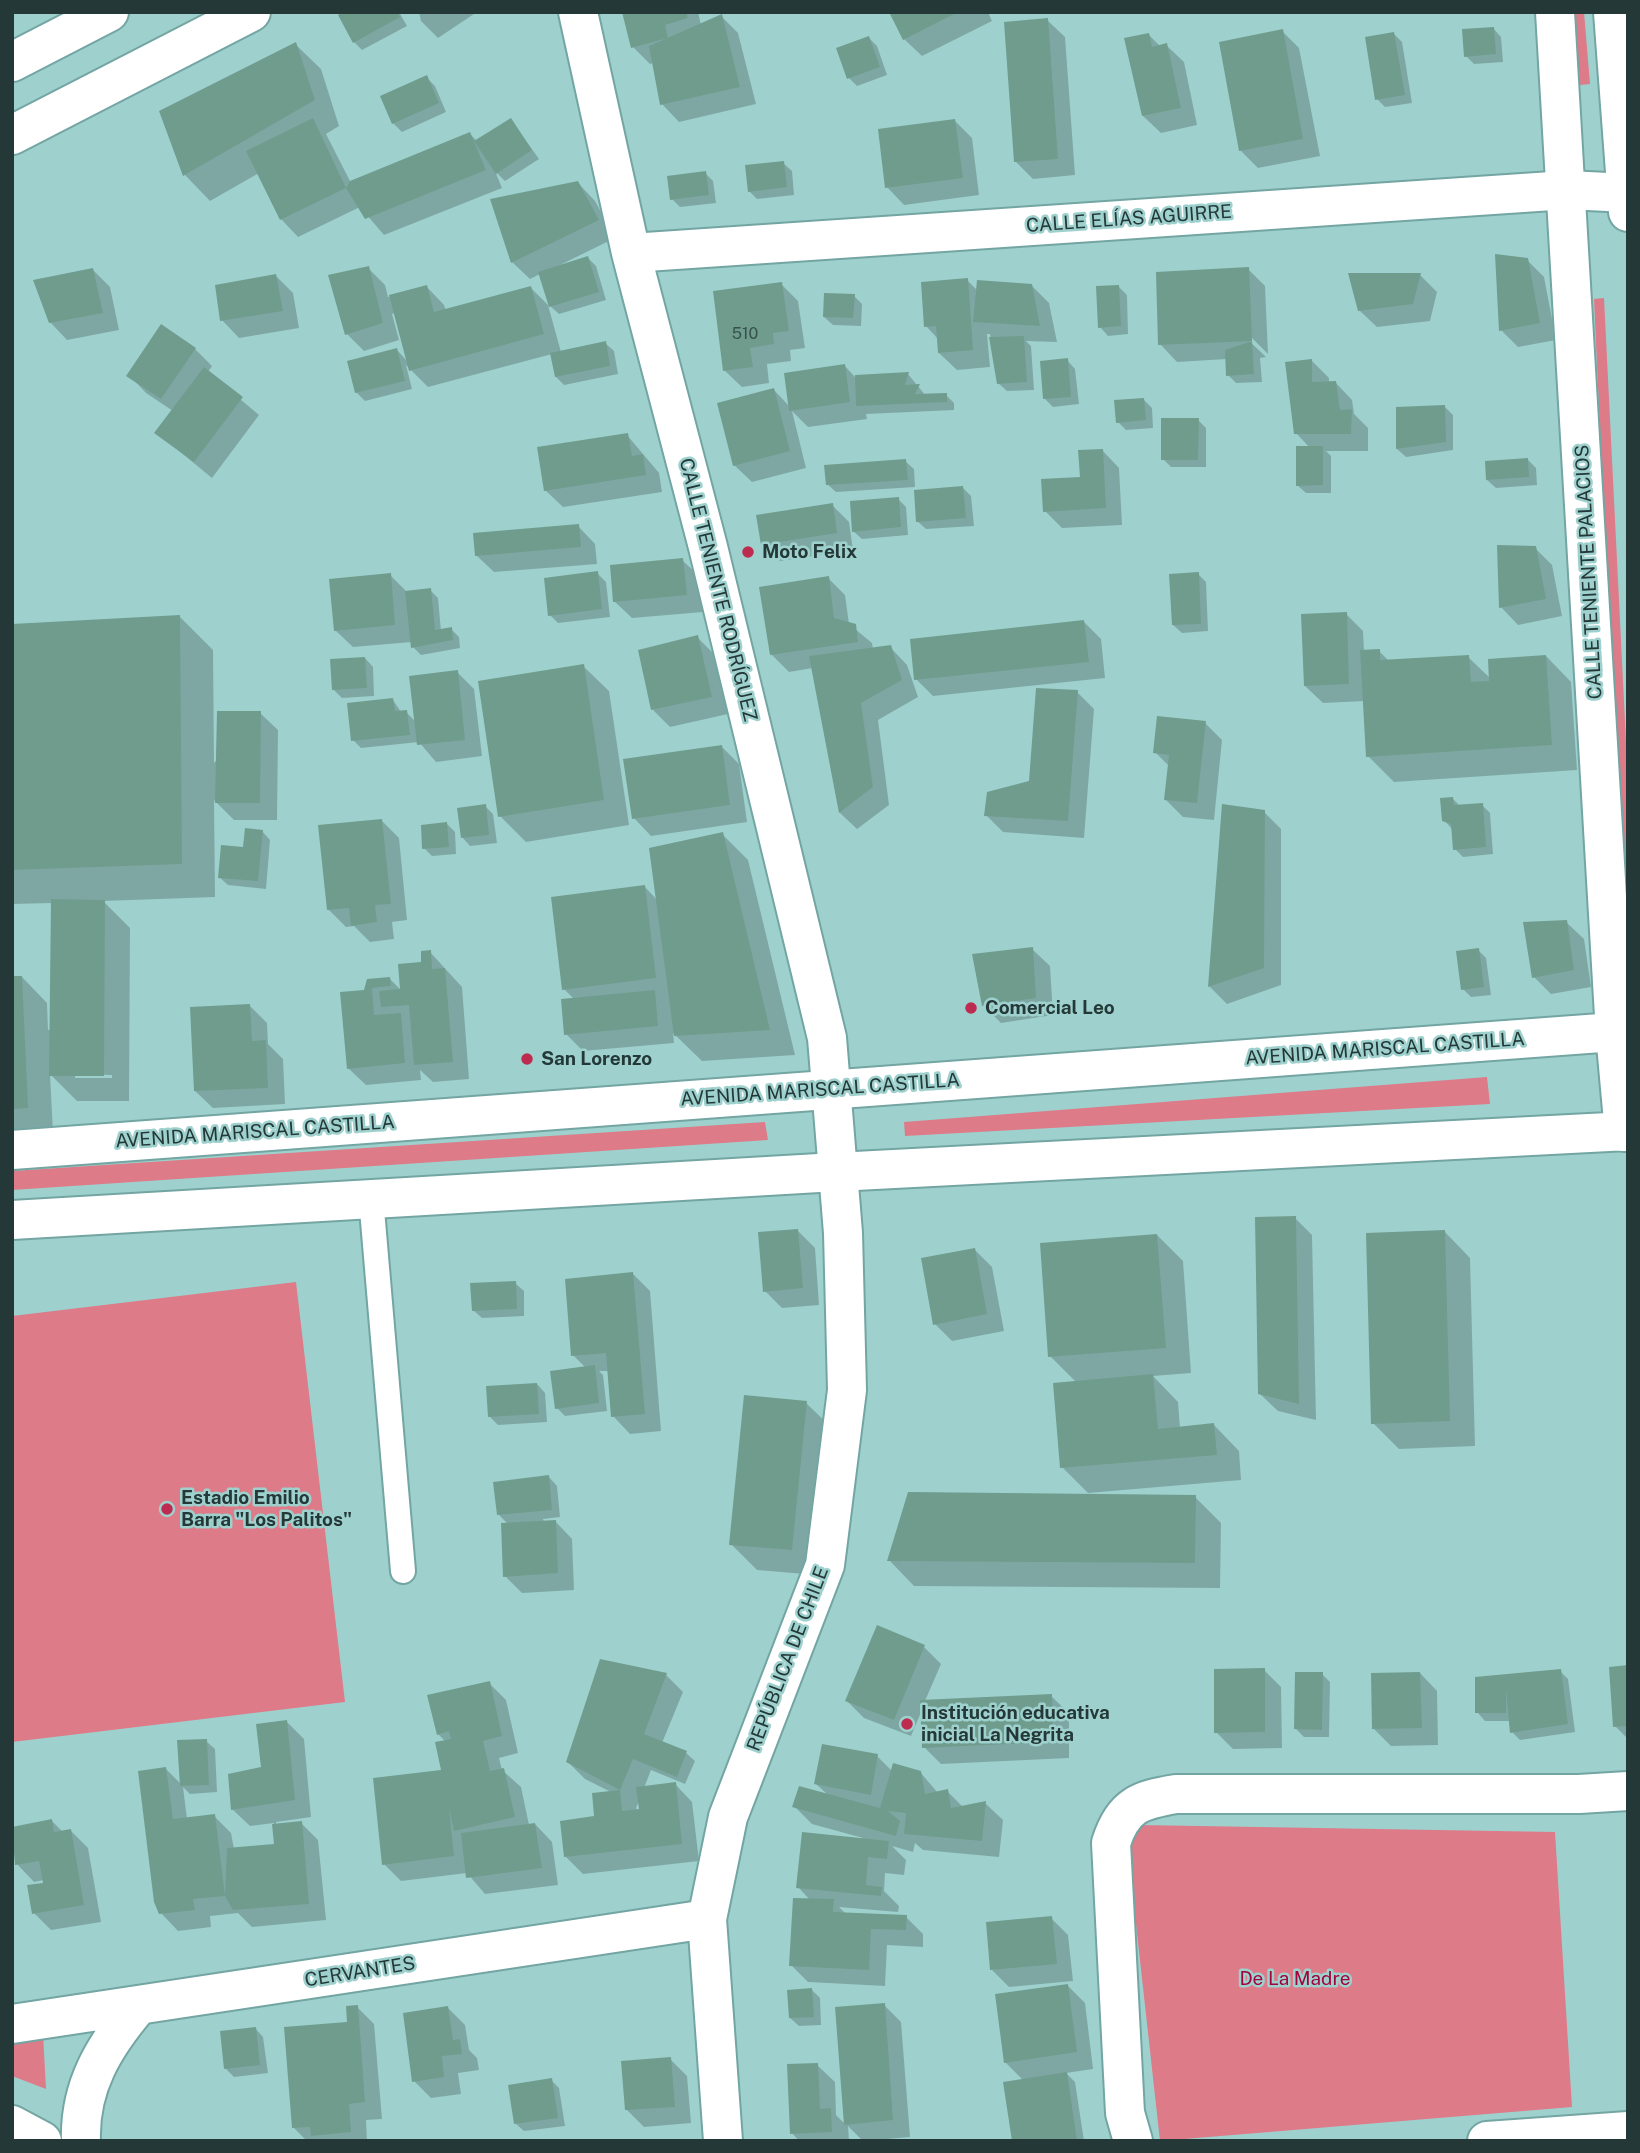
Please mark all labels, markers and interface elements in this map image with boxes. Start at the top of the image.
street label: CALLE ELÍAS AGUIRRE [1025,200,1233,238]
house number: 510 [732,324,758,344]
street label: CALLE TENIENTE PALACIOS [1571,444,1607,700]
street label: CALLE TENIENTE RODRÍGUEZ [674,456,762,724]
place label: Moto Felix [762,541,857,563]
marker: Moto Felix [740,544,756,560]
place label: Comercial Leo [985,997,1115,1019]
marker: Comercial Leo [963,1000,979,1016]
street label: AVENIDA MARISCAL CASTILLA [1244,1028,1526,1070]
place label: San Lorenzo [541,1048,652,1070]
marker: San Lorenzo [519,1051,535,1067]
street label: AVENIDA MARISCAL CASTILLA [679,1069,961,1111]
street label: AVENIDA MARISCAL CASTILLA [114,1111,396,1153]
place label: Estadio Emilio Barra "Los Palitos" [181,1487,352,1531]
marker: Estadio Emilio Barra "Los Palitos" [159,1501,175,1517]
street label: REPÚBLICA DE CHILE [742,1564,834,1754]
place label: Institución educativa inicial La Negrita [921,1702,1110,1746]
marker: Institución educativa inicial La Negrita [899,1716,915,1732]
street label: CERVANTES [303,1952,417,1992]
park label: De La Madre [1239,1968,1351,1990]

